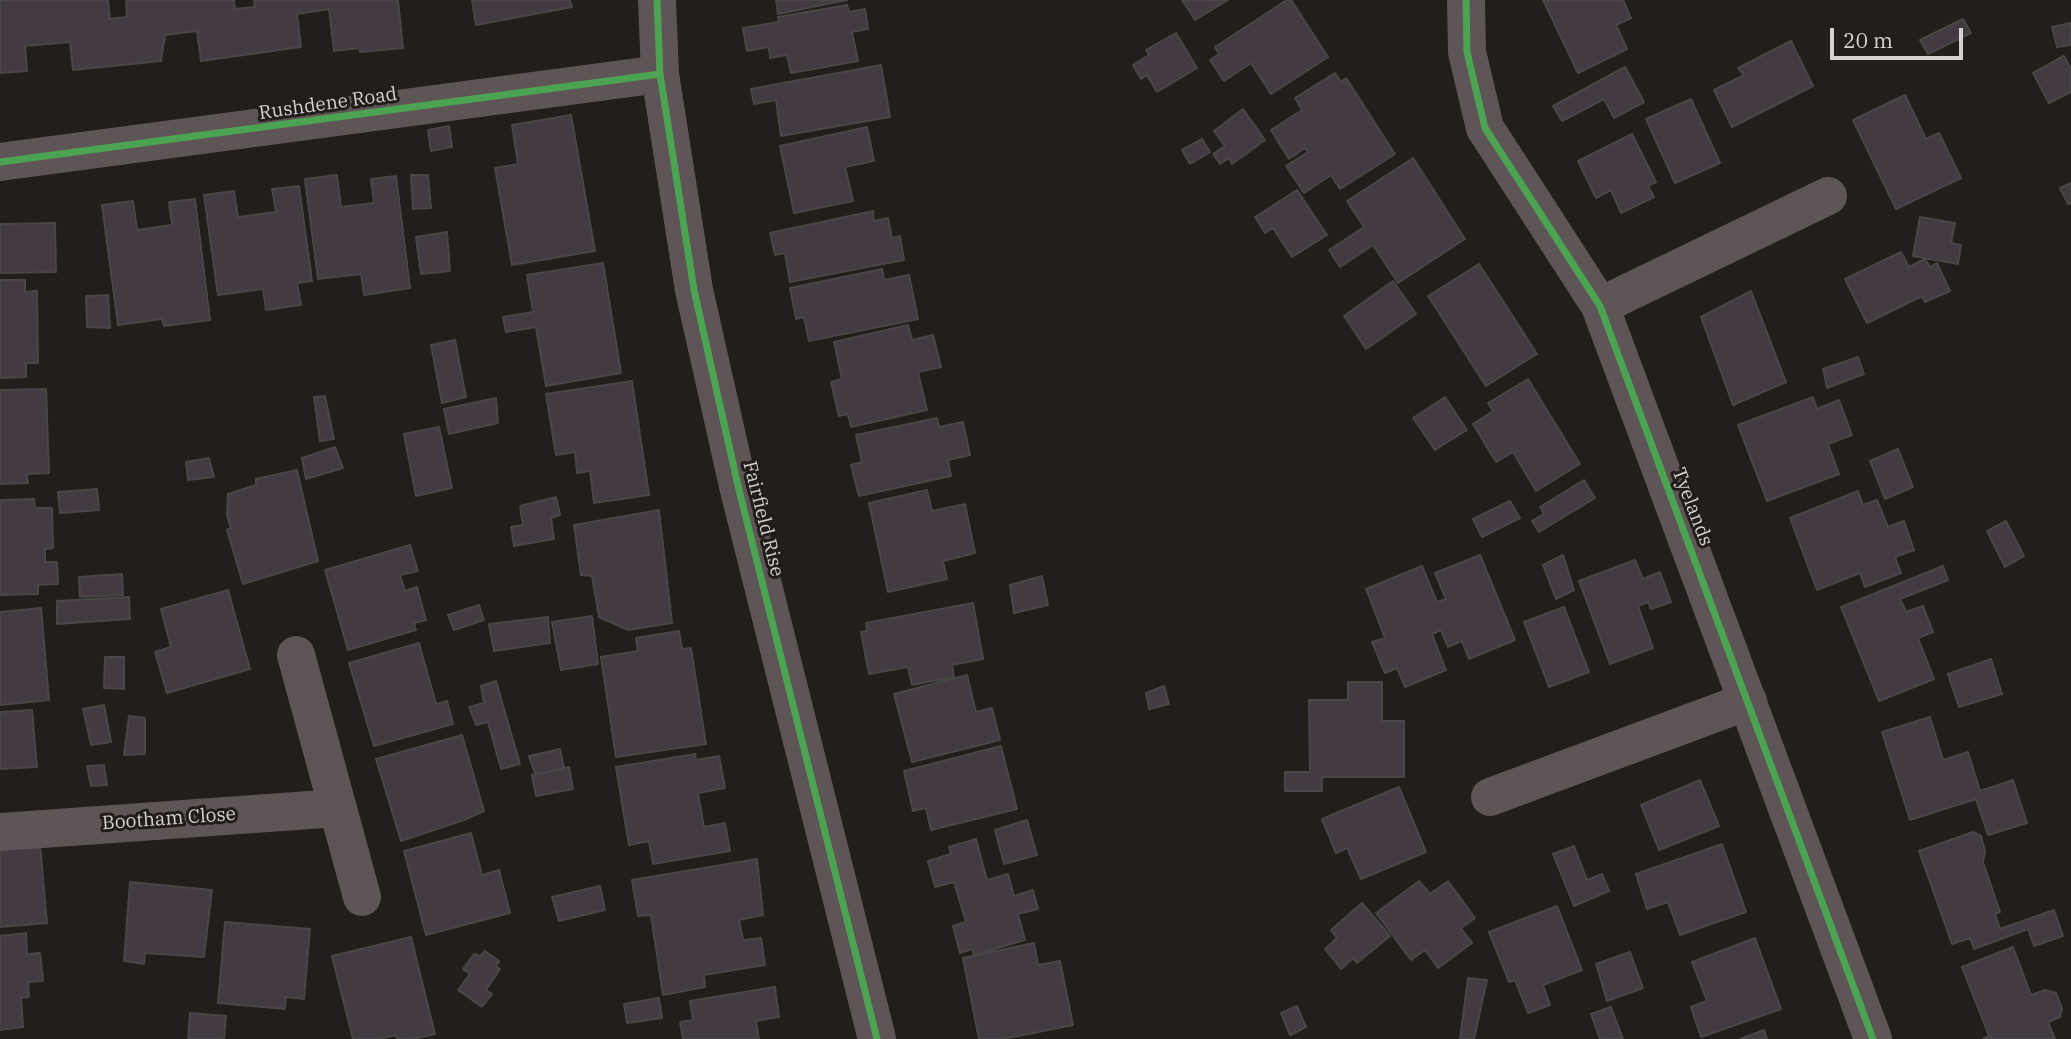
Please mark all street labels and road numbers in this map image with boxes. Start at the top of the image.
street label: Rushdene Road [257,83,399,125]
street label: Fairfield Rise [738,459,788,579]
street label: Tyelands [1667,465,1717,549]
street label: Bootham Close [101,803,237,835]

